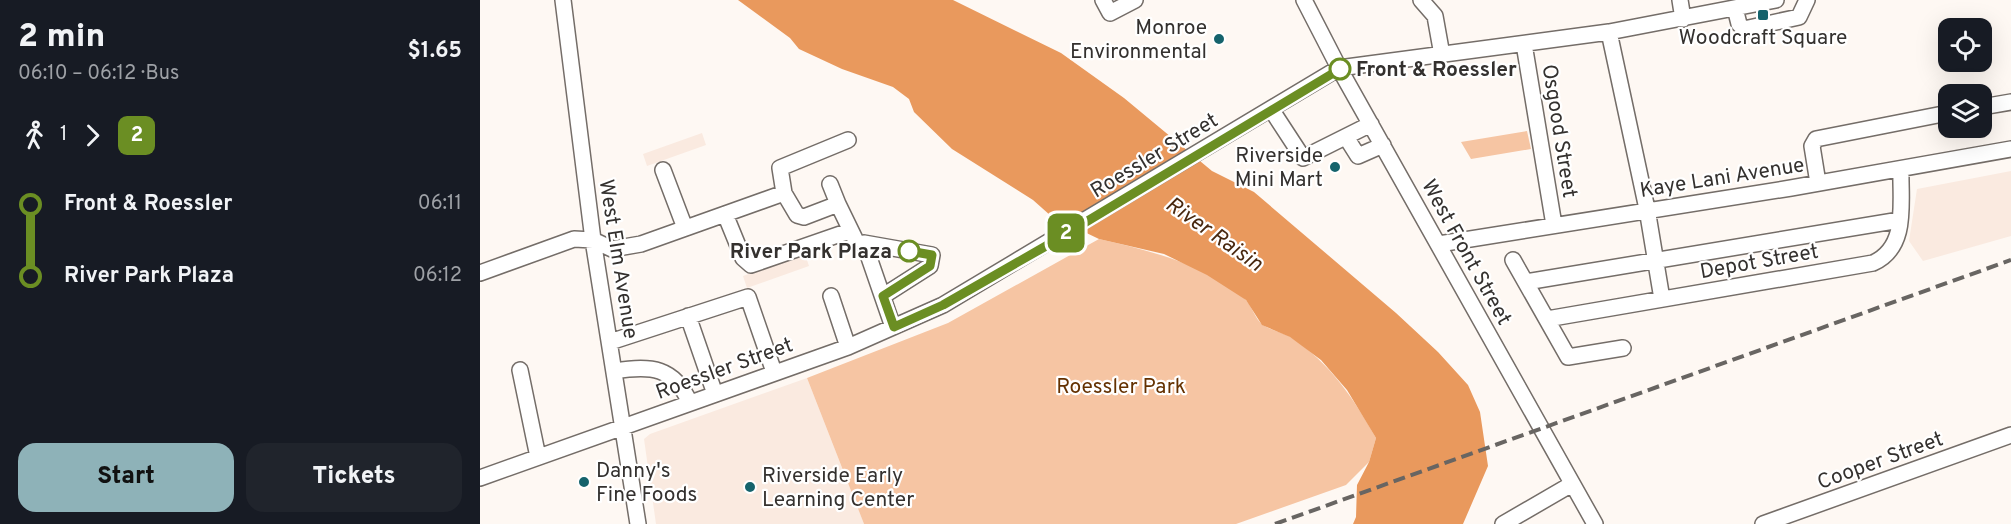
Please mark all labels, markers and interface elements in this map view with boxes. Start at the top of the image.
marker: Woodcraft Square [1756,8,1770,22]
place label: Monroe Environmental [1070,15,1207,66]
text: 2 min [18,17,105,59]
map controls [1938,18,1992,138]
button: locate [1938,18,1992,72]
place label: Woodcraft Square [1679,25,1847,52]
marker: Monroe Environmental [1212,32,1226,46]
text: $1.65 [408,38,462,65]
place label: Front & Roessler [1356,57,1517,84]
marker: Front & Roessler [1329,58,1351,80]
text: 06:10 – 06:12 · Bus [18,61,179,87]
street label: Osgood Street [1535,63,1582,200]
button: layers [1938,84,1992,138]
street label: Roessler Street [1086,108,1224,205]
icon: walk [18,119,51,152]
icon: forward [76,119,109,152]
text: 1 [60,122,67,148]
text: 2 [130,122,143,149]
place label: Riverside Mini Mart [1235,143,1323,194]
street label: Kaye Lani Avenue [1638,152,1806,205]
marker: Riverside Mini Mart [1328,160,1342,174]
street label: West Front Street [1414,175,1517,330]
street label: West Elm Avenue [592,178,643,341]
text: Front & Roessler [64,191,232,218]
text: 06:11 [418,191,462,217]
water label: River Raisin [1160,192,1268,278]
line badge: 2 [1046,214,1086,252]
text: 2 [1060,220,1072,247]
place label: River Park Plaza [730,239,892,266]
street label: Depot Street [1698,239,1821,286]
marker: River Park Plaza [898,240,920,262]
text: River Park Plaza [64,263,234,290]
text: 06:12 [413,263,462,289]
street label: Roessler Street [652,332,797,407]
park label: Roessler Park [1056,374,1186,401]
street label: Cooper Street [1814,426,1947,497]
button: Start [18,443,234,512]
button: Tickets [246,443,462,512]
place label: Danny's Fine Foods [596,458,697,509]
place label: Riverside Early Learning Center [762,463,914,514]
marker: Danny's Fine Foods [577,475,591,489]
marker: Riverside Early Learning Center [743,480,757,494]

